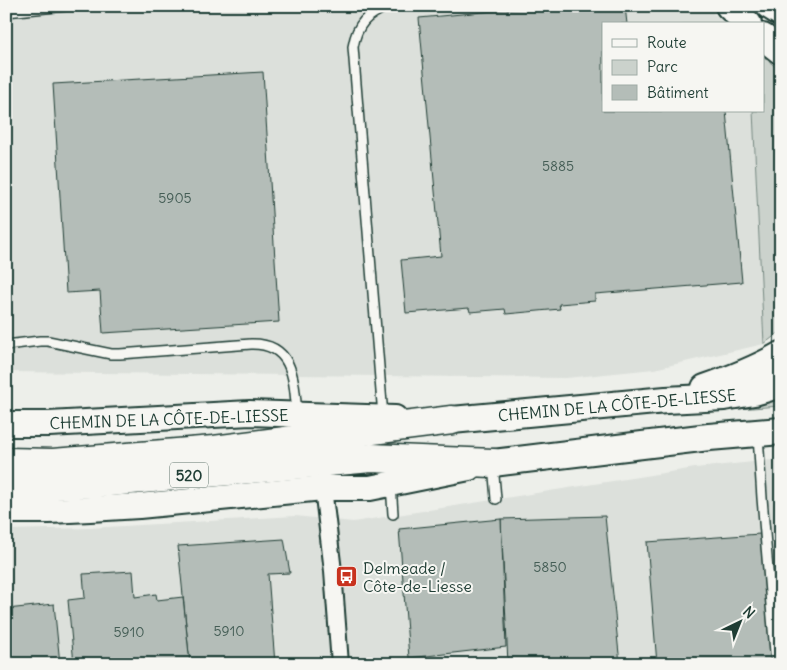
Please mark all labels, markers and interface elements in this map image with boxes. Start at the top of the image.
legend [602,22,764,112]
text: Route [647,33,687,52]
text: Parc [647,57,678,76]
text: Bâtiment [647,83,709,102]
house number: 5885 [542,157,574,175]
house number: 5905 [158,189,192,207]
street label: CHEMIN DE LA CÔTE-DE-LIESSE [497,385,737,425]
street label: CHEMIN DE LA CÔTE-DE-LIESSE [49,405,289,433]
road number: 520 [170,462,208,488]
place label: Delmeade / Côte-de-Liesse [363,558,472,596]
house number: 5850 [533,558,567,576]
bus stop icon: Delmeade / Côte-de-Liesse [335,565,359,589]
north arrow [714,598,764,648]
text: N [739,603,759,622]
house number: 5910 [214,622,244,640]
house number: 5910 [114,623,144,641]

